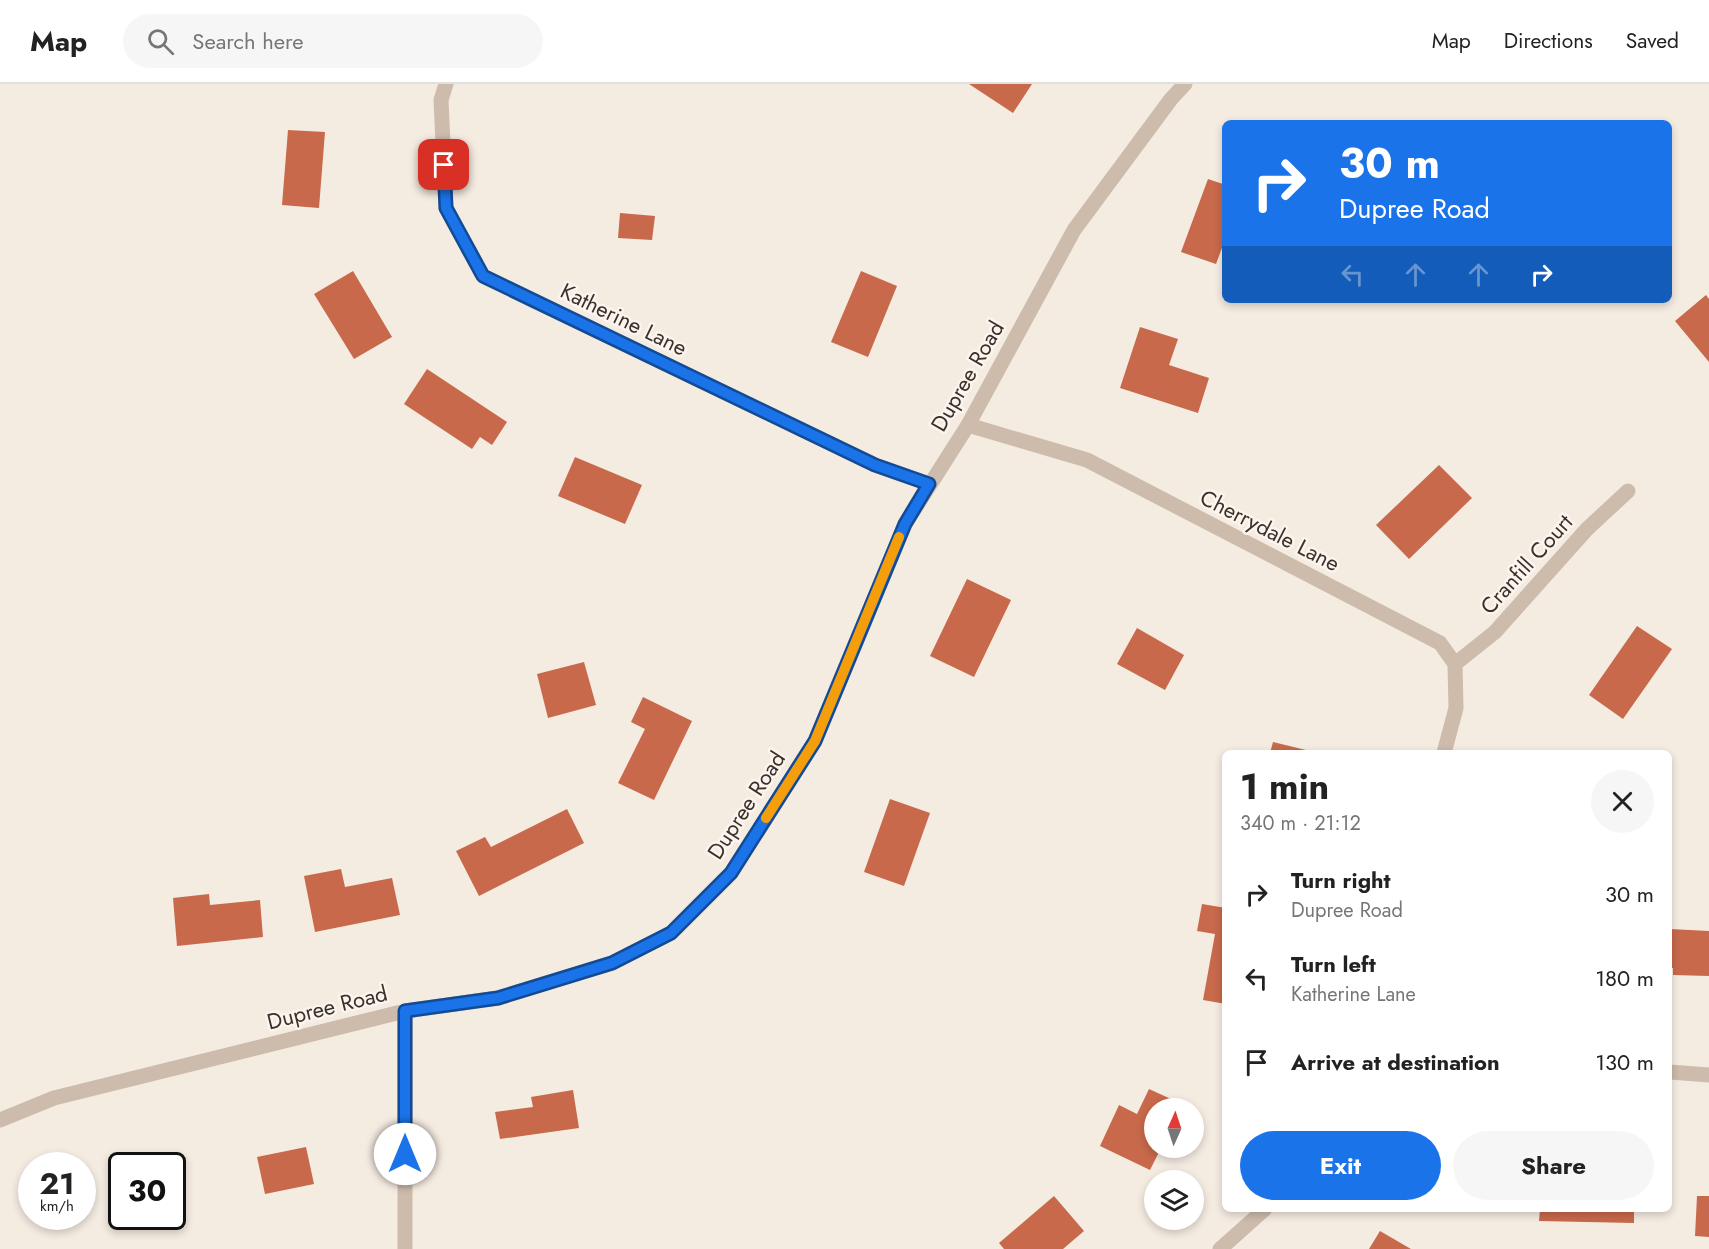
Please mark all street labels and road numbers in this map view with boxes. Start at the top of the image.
street label: Katherine Lane [555,275,693,363]
street label: Dupree Road [922,315,1012,437]
street label: Cherrydale Lane [1195,481,1345,579]
street label: Cranfill Court [1472,506,1580,621]
street label: Dupree Road [699,745,793,865]
street label: Dupree Road [263,977,391,1037]

